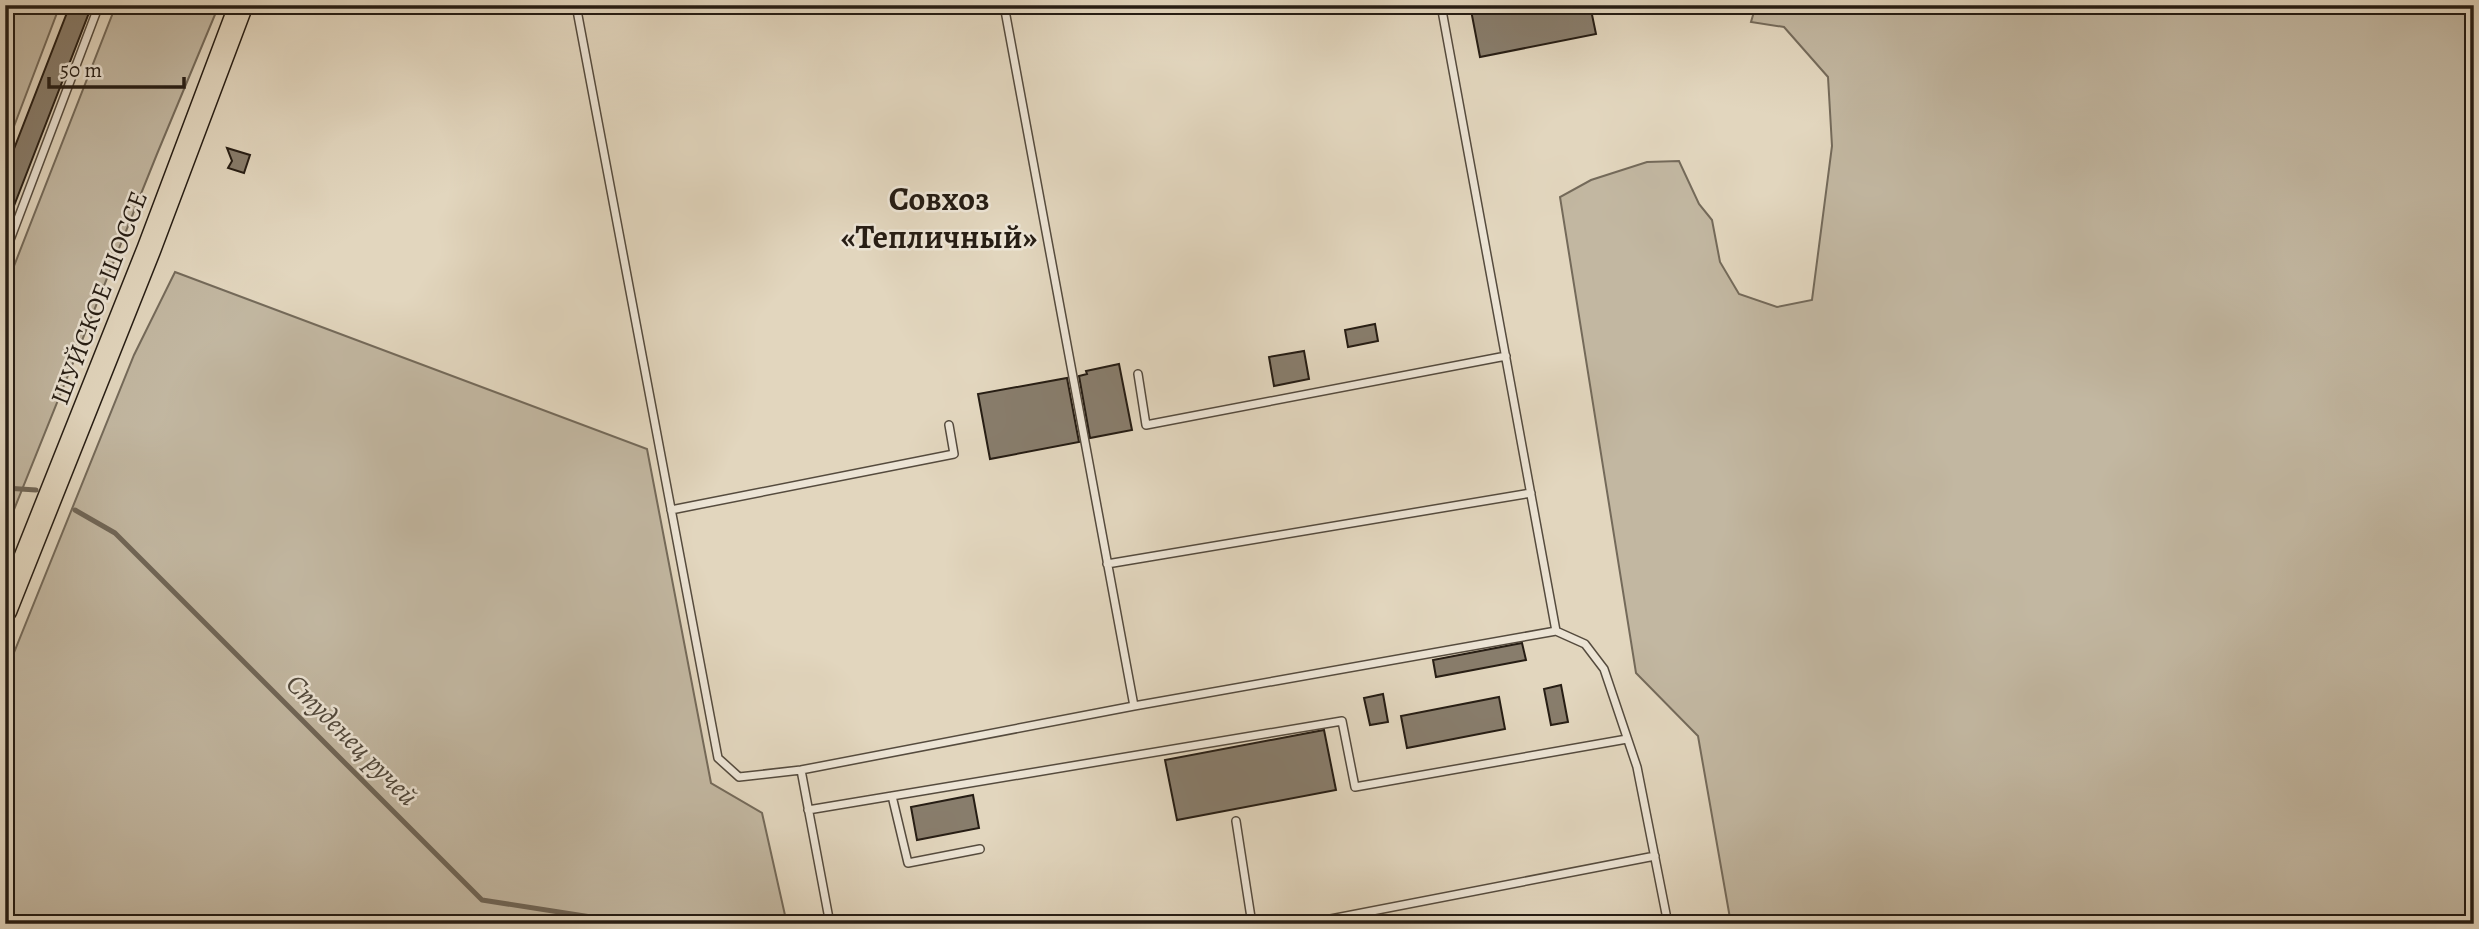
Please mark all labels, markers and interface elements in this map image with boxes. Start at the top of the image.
scale bar [49,46,184,90]
text: 50 m [60,56,102,84]
district label: Совхоз «Тепличный» [841,176,1037,259]
street label: ШУЙСКОЕ ШОССЕ [42,186,156,410]
water label: Студенец ручей [277,665,427,815]

